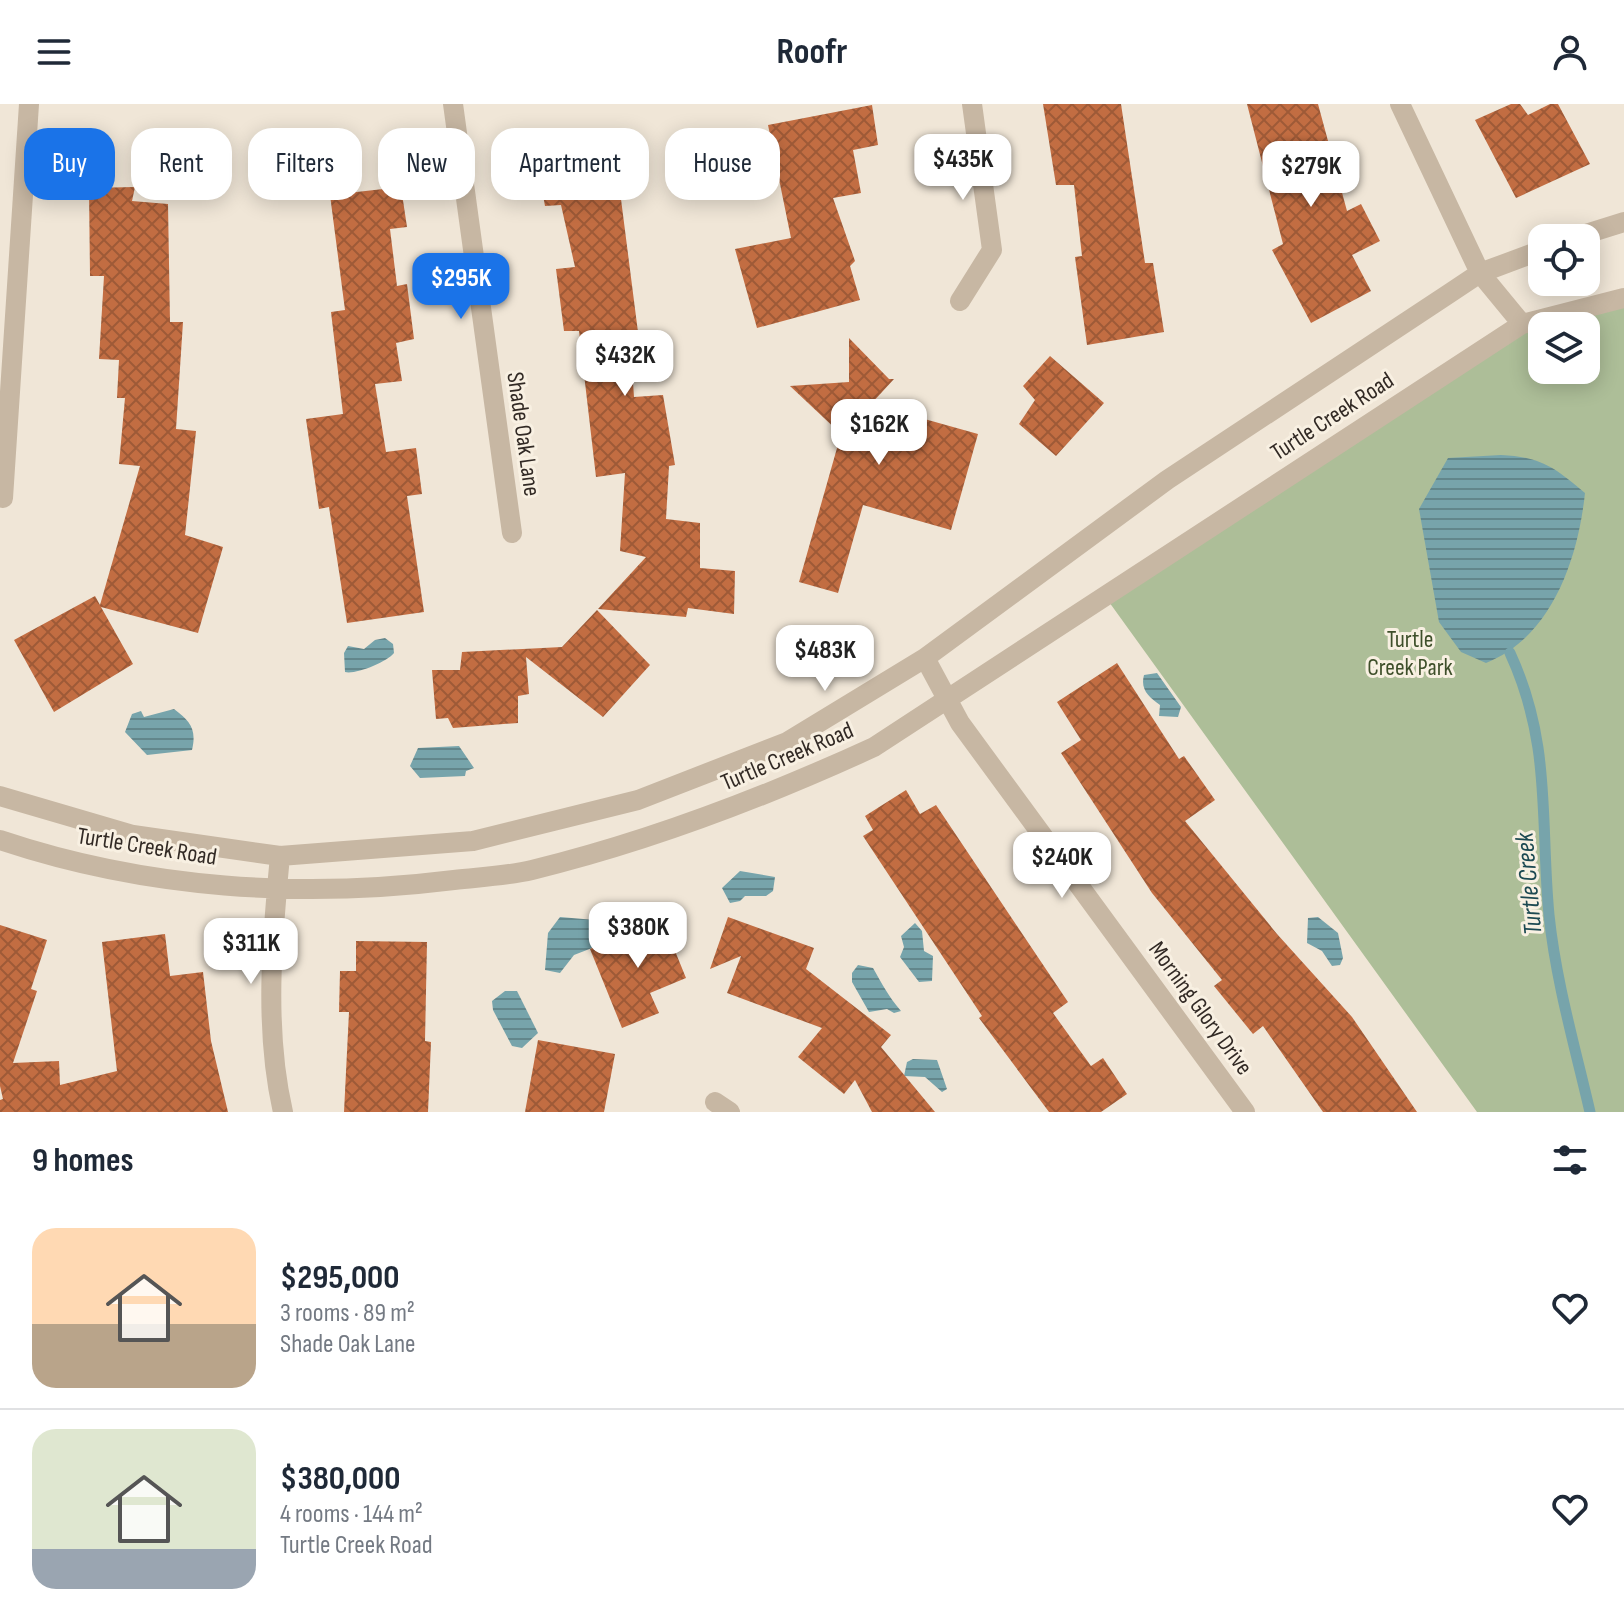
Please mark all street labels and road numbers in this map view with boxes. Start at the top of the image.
street label: Turtle Creek Road [1265,366,1399,467]
street label: Shade Oak Lane [500,370,547,498]
street label: Turtle Creek Road [717,716,858,797]
street label: Turtle Creek Road [75,821,219,872]
street label: Morning Glory Drive [1142,936,1259,1081]

